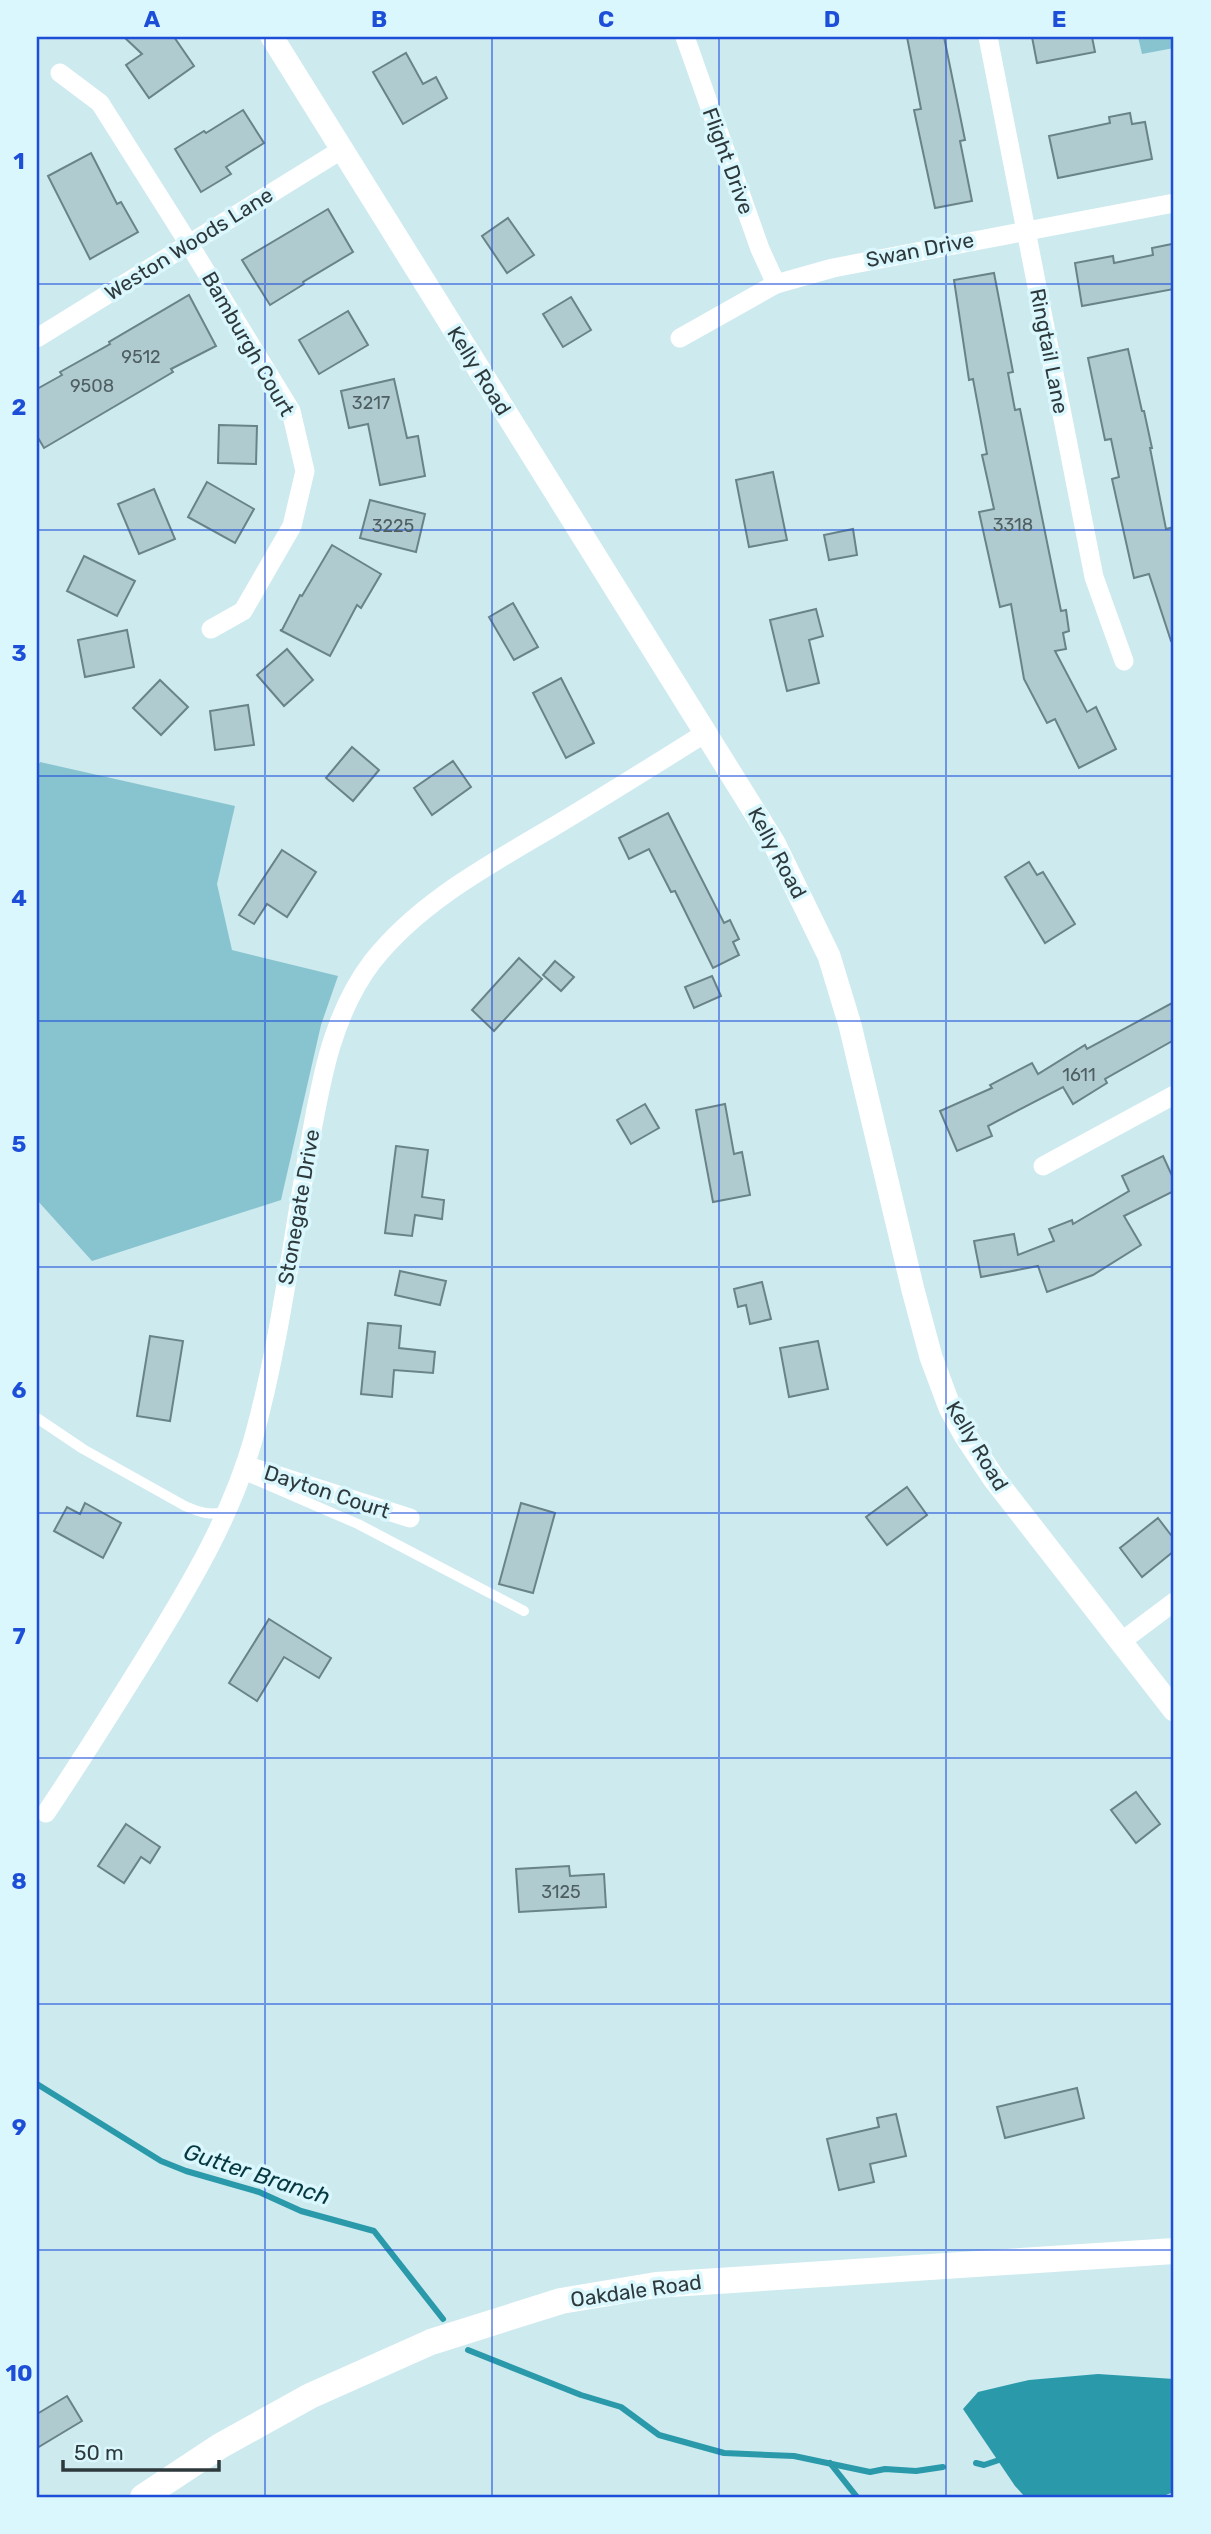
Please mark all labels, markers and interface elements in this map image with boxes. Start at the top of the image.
text: A [144,5,161,33]
text: B [371,5,387,33]
text: C [598,5,614,33]
text: D [824,5,840,33]
text: E [1052,5,1066,33]
street label: Flight Drive [698,104,759,217]
text: 1 [13,147,25,175]
street label: Weston Woods Lane [100,182,277,305]
street label: Swan Drive [864,227,976,272]
street label: Bamburgh Court [197,267,300,420]
street label: Ringtail Lane [1025,286,1074,416]
street label: Kelly Road [442,322,516,420]
house number: 9512 [121,346,161,368]
house number: 9508 [70,375,114,397]
house number: 3217 [352,392,390,414]
text: 2 [12,393,26,421]
house number: 3318 [993,514,1033,536]
house number: 3225 [372,515,414,537]
text: 3 [11,639,27,667]
street label: Kelly Road [743,803,812,903]
text: 4 [11,884,27,912]
house number: 1611 [1062,1064,1096,1086]
street label: Stonegate Drive [273,1127,324,1287]
text: 5 [12,1130,27,1158]
text: 6 [12,1376,27,1404]
street label: Kelly Road [941,1396,1014,1495]
street label: Dayton Court [261,1459,393,1524]
text: 7 [12,1622,26,1650]
text: 8 [11,1867,27,1895]
house number: 3125 [541,1881,581,1903]
text: 9 [12,2113,26,2141]
water label: Gutter Branch [180,2137,334,2211]
street label: Oakdale Road [569,2269,703,2312]
text: 10 [5,2359,33,2387]
scale bar [63,2429,219,2473]
text: 50 m [74,2440,124,2465]

